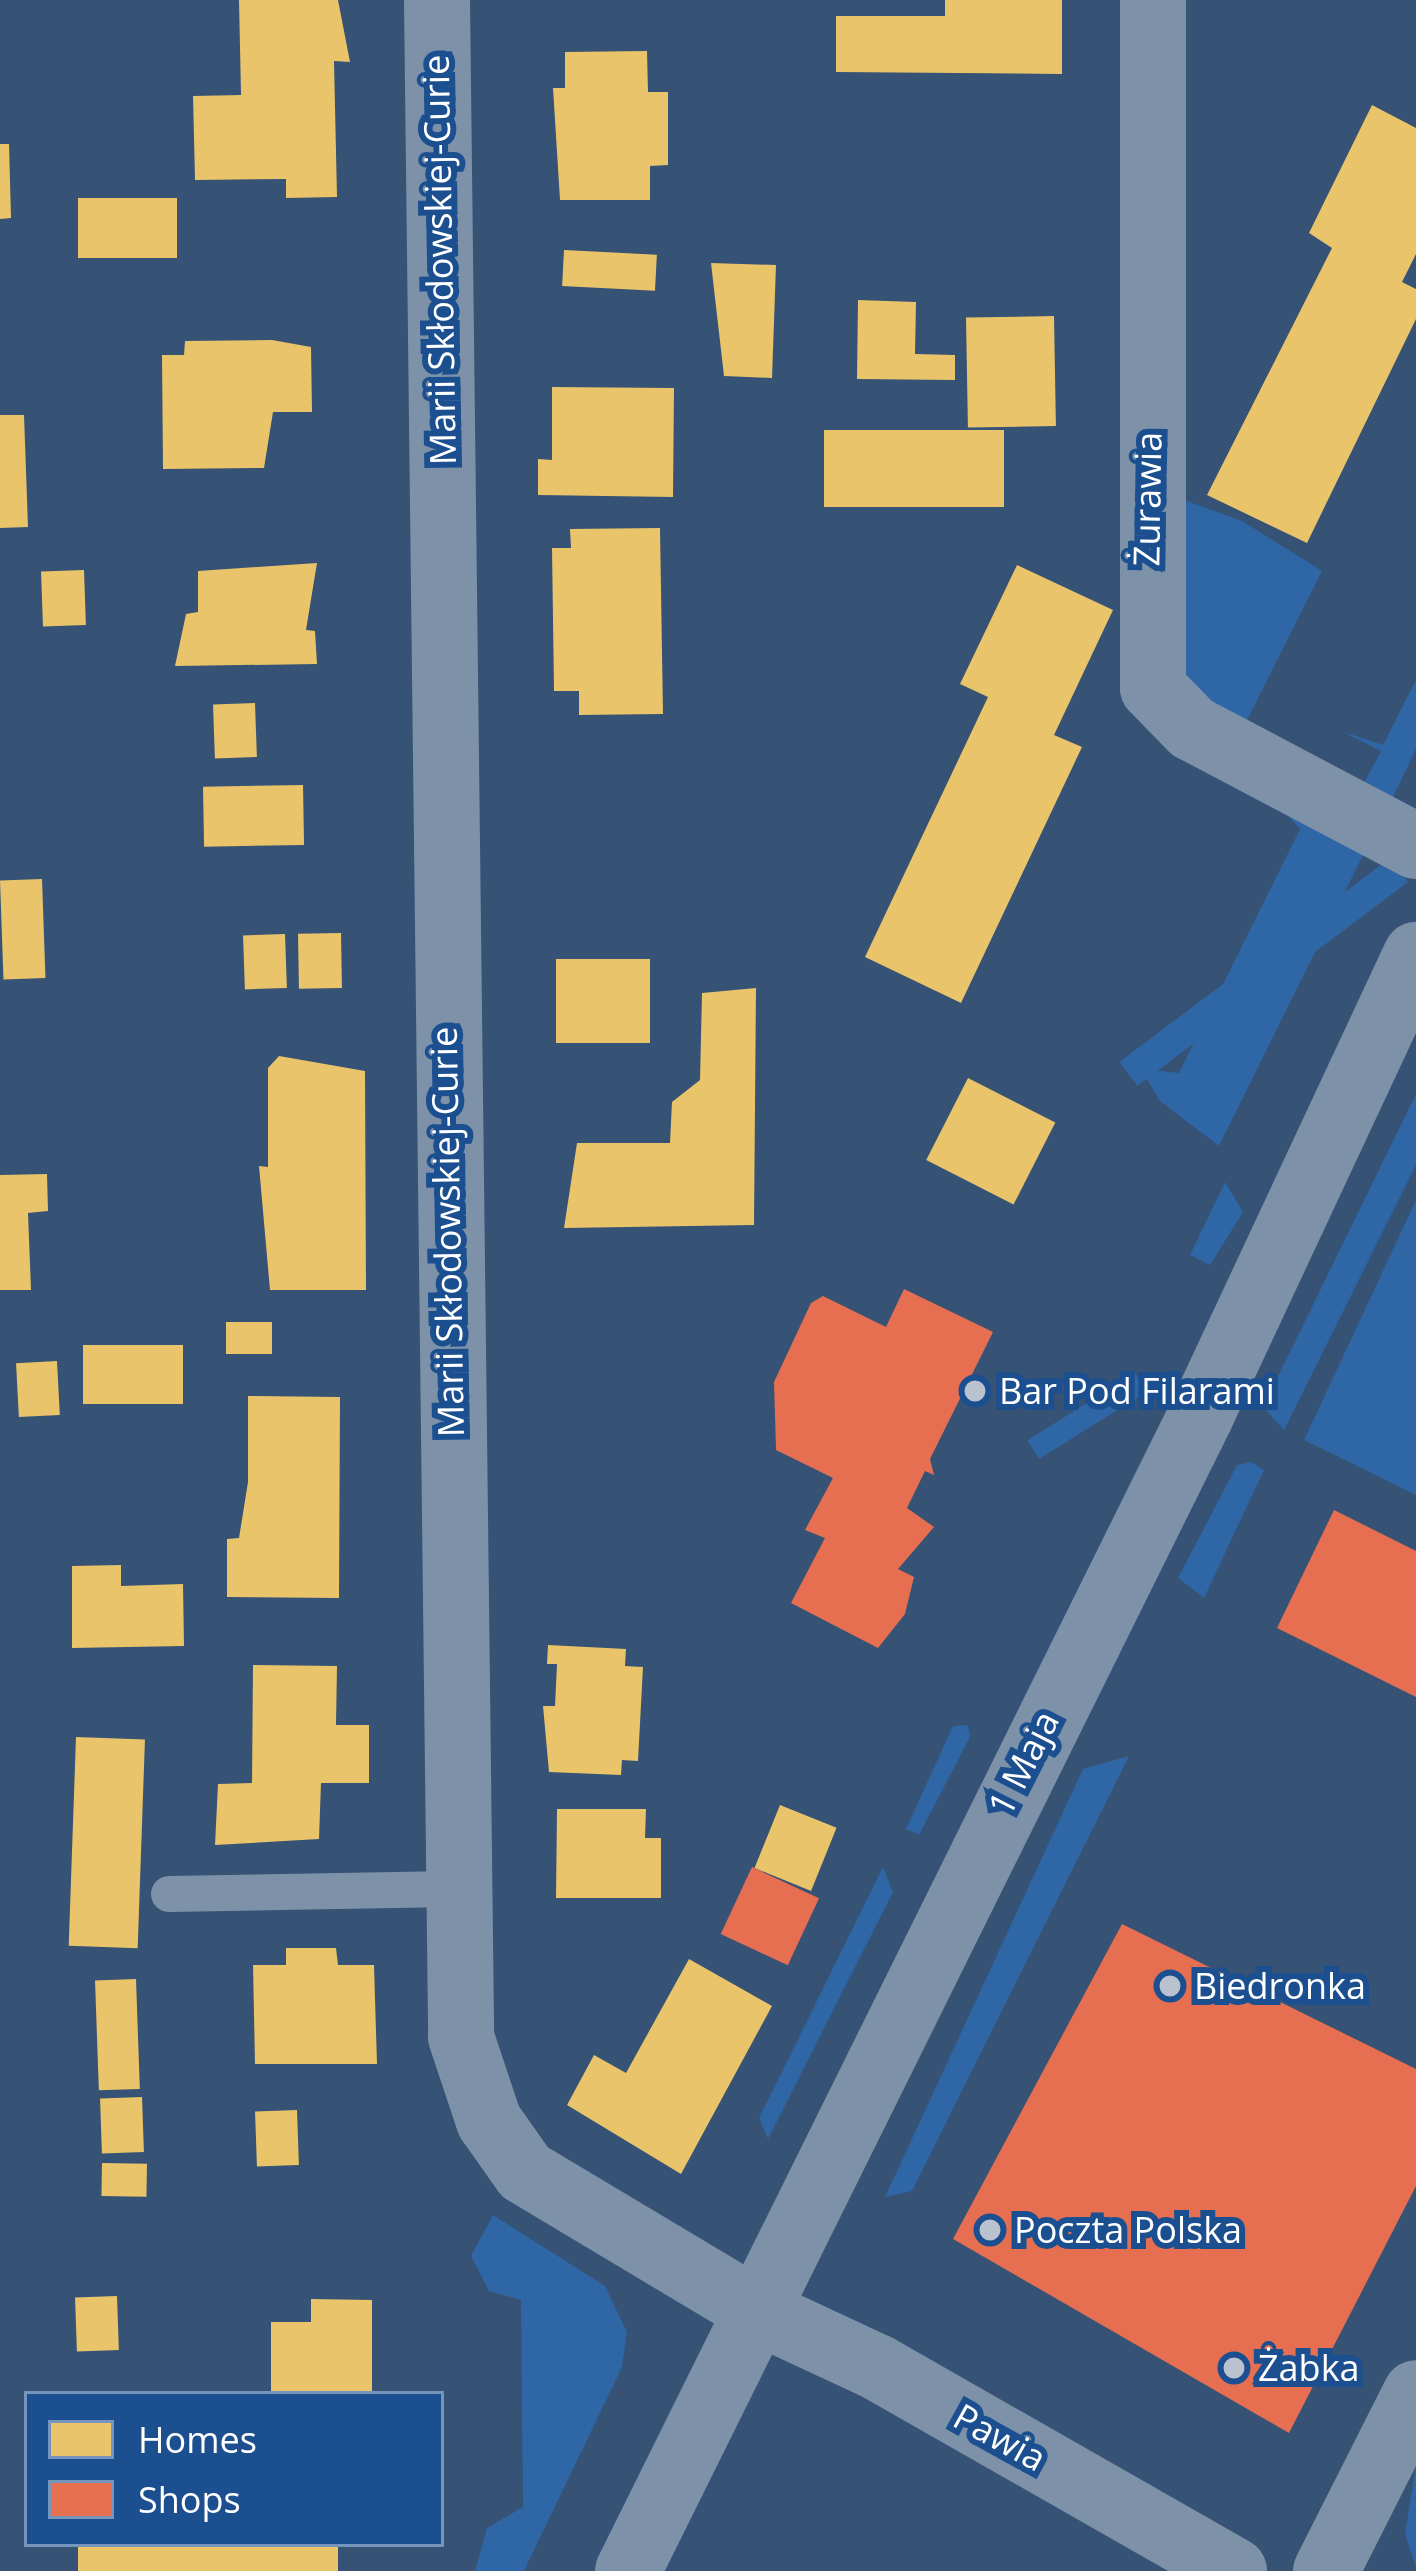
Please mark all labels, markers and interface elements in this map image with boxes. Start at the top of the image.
street label: Marii Skłodowskiej-Curie [414,54,464,466]
street label: Żurawia [1124,431,1170,567]
street label: Marii Skłodowskiej-Curie [422,1026,472,1438]
place label: Bar Pod Filarami [999,1369,1275,1413]
marker: Bar Pod Filarami [962,1378,988,1404]
street label: 1 Maja [978,1704,1068,1822]
place label: Biedronka [1194,1964,1366,2008]
marker: Biedronka [1157,1973,1183,1999]
place label: Poczta Polska [1014,2208,1242,2252]
marker: Poczta Polska [977,2217,1003,2243]
place label: Żabka [1258,2346,1360,2390]
marker: Żabka [1221,2355,1247,2381]
legend [24,2391,444,2547]
street label: Pawia [946,2394,1054,2480]
text: Homes [138,2415,257,2464]
text: Shops [138,2475,241,2524]

